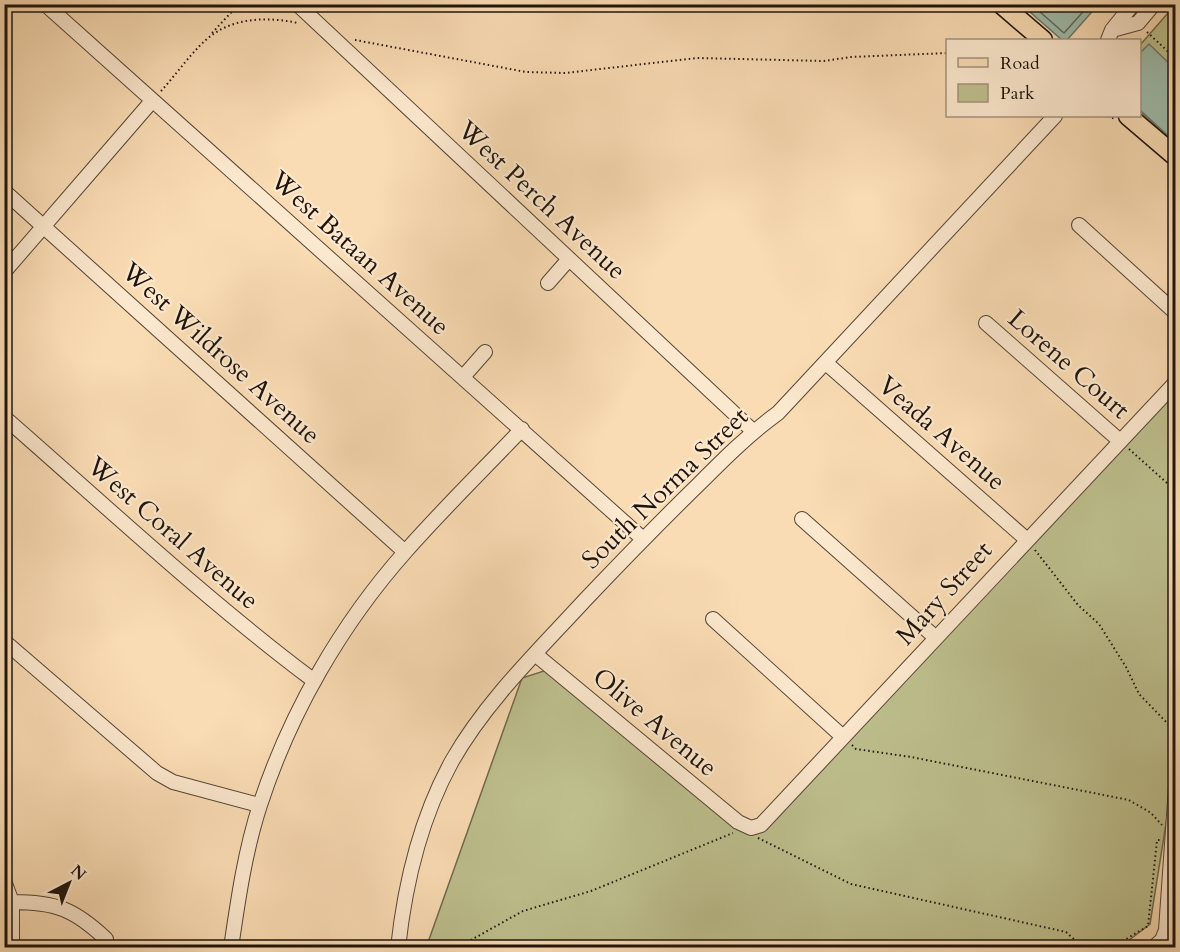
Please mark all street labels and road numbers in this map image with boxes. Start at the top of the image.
street label: West Perch Avenue [449,112,634,287]
street label: West Bataan Avenue [262,162,457,343]
street label: West Wildrose Avenue [113,254,328,452]
street label: Lorene Court [1001,301,1137,427]
street label: Veada Avenue [871,368,1013,498]
street label: South Norma Street [574,399,756,577]
street label: West Coral Avenue [79,448,266,617]
street label: Mary Street [888,534,1000,652]
street label: Olive Avenue [585,660,725,784]

